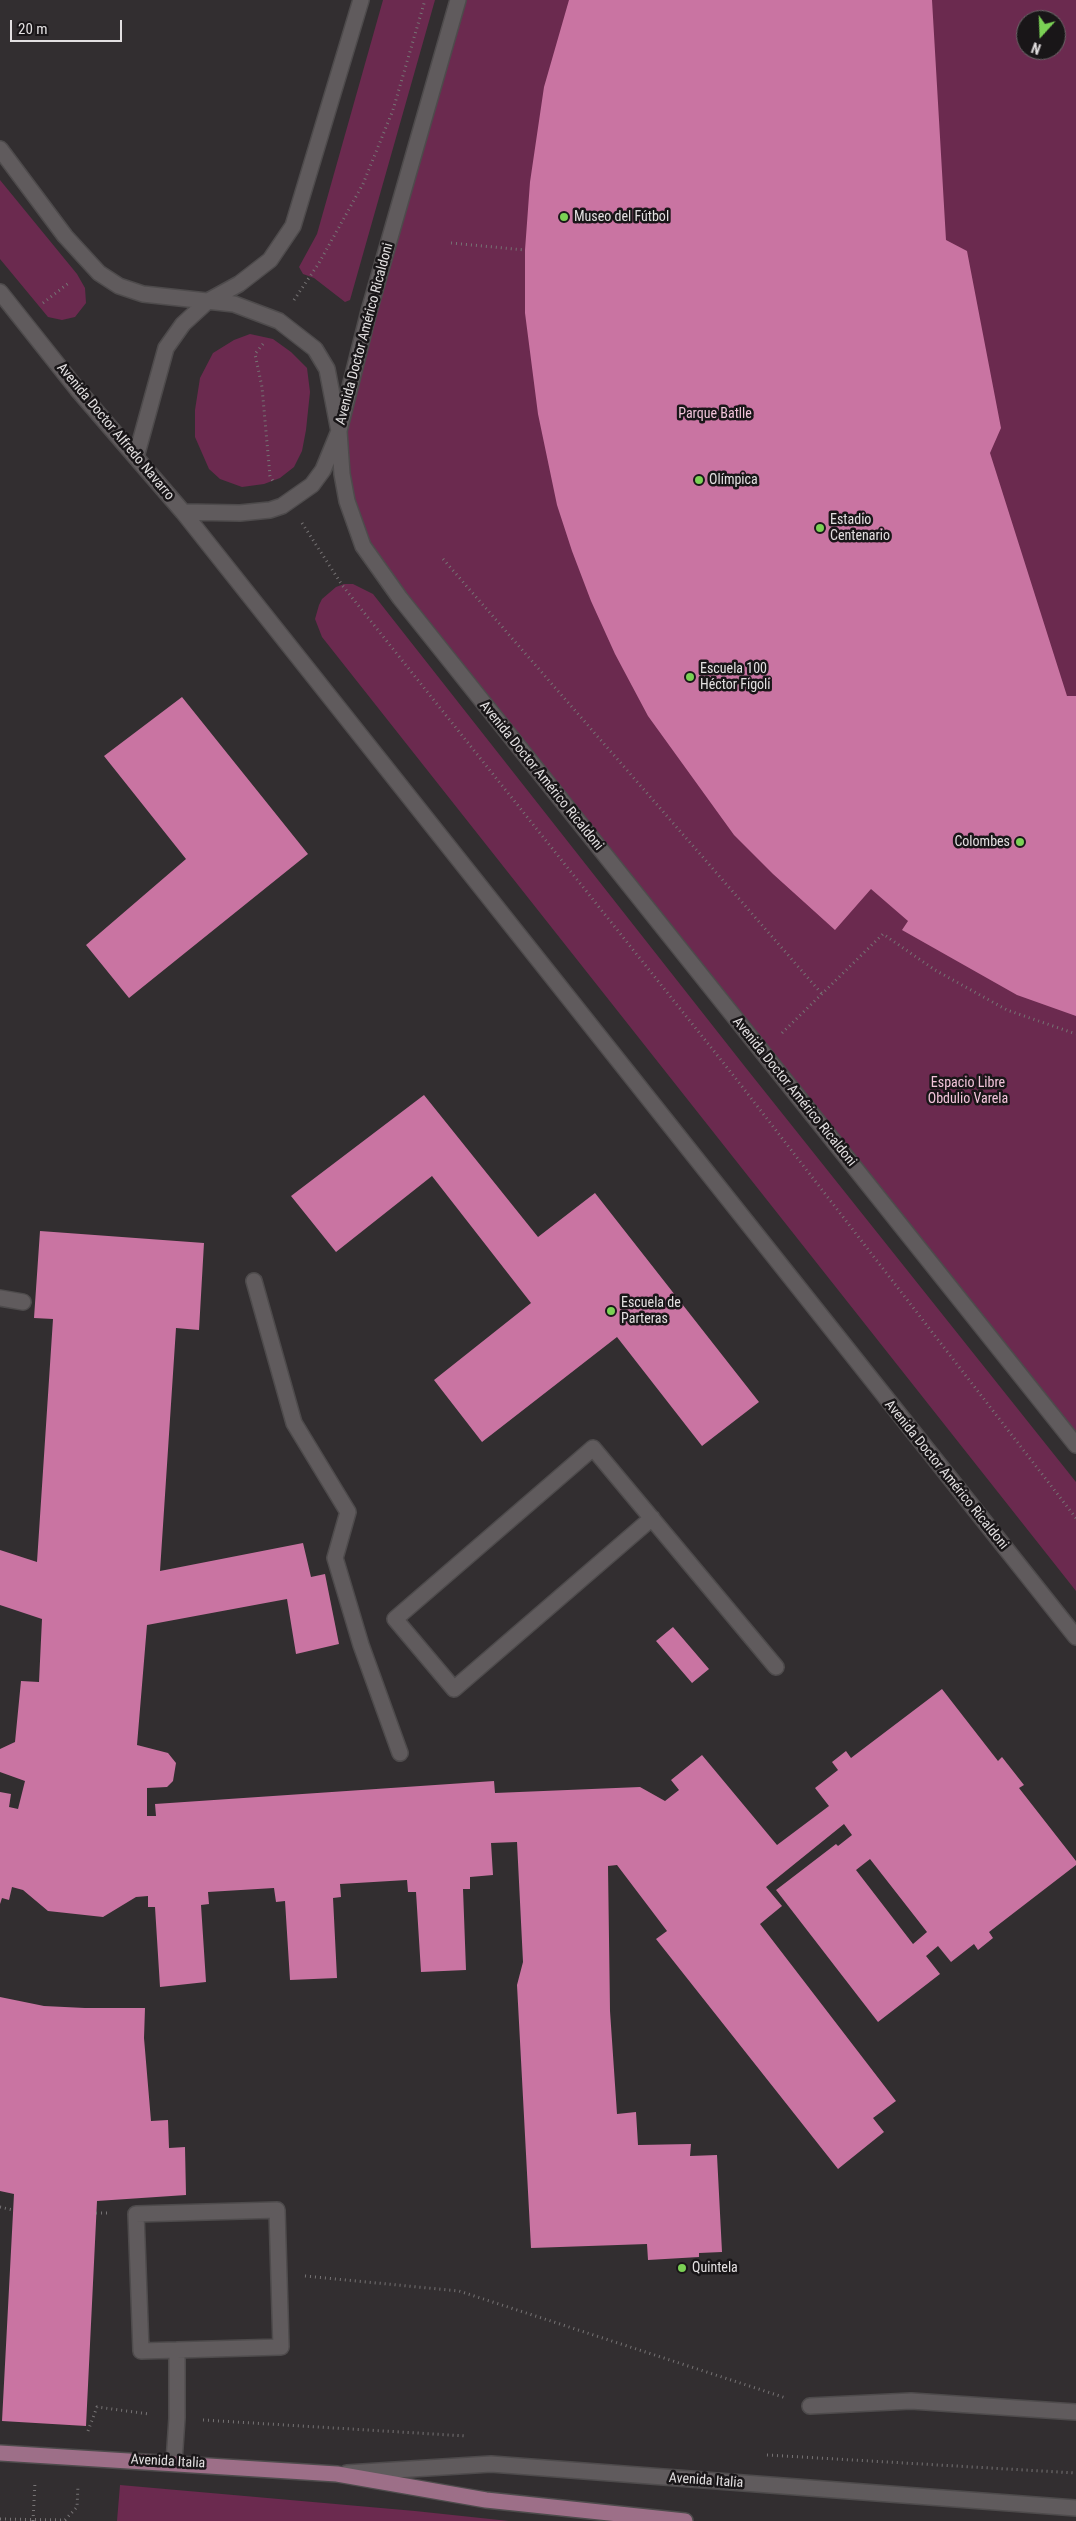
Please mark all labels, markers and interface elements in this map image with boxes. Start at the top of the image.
scale bar [12,10,125,42]
north arrow [1016,10,1066,60]
text: 20 m [18,20,48,38]
text: N [1029,39,1043,57]
place label: Museo del Fútbol [574,209,669,225]
marker: Museo del Fútbol [558,211,570,223]
street label: Avenida Doctor Américo Ricaldoni [333,241,397,427]
street label: Avenida Doctor Alfredo Navarro [53,360,177,504]
park label: Parque Batlle [678,406,752,422]
place label: Olímpica [709,472,758,488]
marker: Olímpica [693,474,705,486]
place label: Estadio Centenario [830,512,890,544]
marker: Estadio Centenario [814,522,826,534]
place label: Escuela 100 Héctor Figoli [700,661,771,694]
marker: Escuela 100 Héctor Figoli [684,671,696,683]
street label: Avenida Doctor Américo Ricaldoni [476,698,606,854]
place label: Colombes [954,834,1010,850]
marker: Colombes [1014,836,1026,848]
street label: Avenida Doctor Américo Ricaldoni [729,1014,859,1170]
park label: Espacio Libre Obdulio Varela [928,1075,1008,1108]
place label: Escuela de Parteras [621,1295,681,1328]
marker: Escuela de Parteras [605,1305,617,1317]
street label: Avenida Doctor Américo Ricaldoni [881,1397,1011,1553]
place label: Quintela [692,2260,738,2276]
marker: Quintela [676,2262,688,2274]
street label: Avenida Italia [130,2452,206,2472]
street label: Avenida Italia [668,2470,744,2492]

